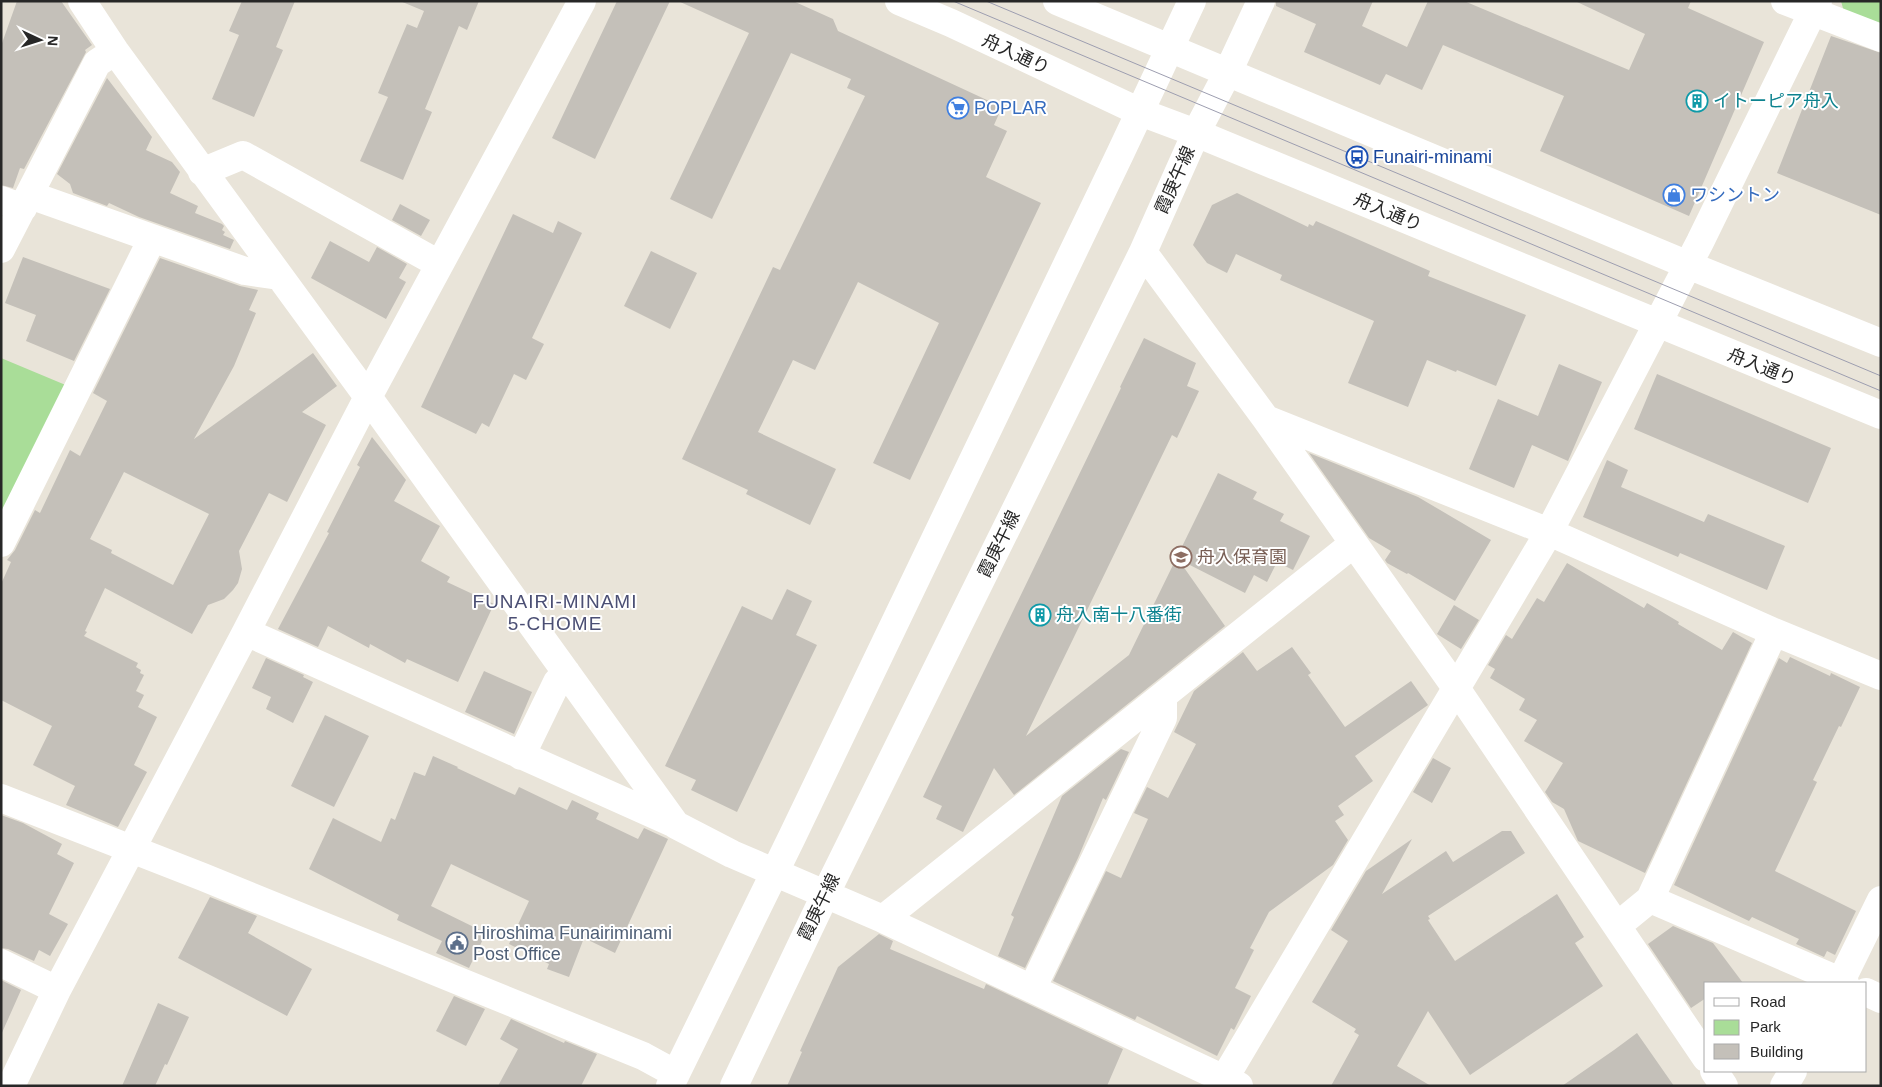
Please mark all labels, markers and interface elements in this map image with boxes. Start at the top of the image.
north arrow [15,15,65,65]
street label: 舟入通り [979,30,1053,78]
text: N [45,35,61,47]
building icon: イトーピア舟入 [1685,89,1709,113]
place label: イトーピア舟入 [1713,91,1839,111]
supermarket icon: POPLAR [946,96,970,120]
place label: POPLAR [974,98,1047,118]
street label: 霞庚午線 [1151,143,1199,217]
bus stop icon: Funairi-minami [1345,145,1369,169]
place label: Funairi-minami [1373,147,1492,167]
shop icon: ワシントン [1662,183,1686,207]
place label: ワシントン [1690,185,1780,205]
street label: 舟入通り [1351,189,1425,235]
street label: 舟入通り [1725,344,1799,390]
street label: 霞庚午線 [974,507,1024,581]
school or university icon: 舟入保育園 [1169,545,1193,569]
place label: 舟入保育園 [1197,547,1287,567]
district label: FUNAIRI-MINAMI 5-CHOME [473,591,637,634]
building icon: 舟入南十八番街 [1028,603,1052,627]
place label: 舟入南十八番街 [1056,605,1182,625]
street label: 霞庚午線 [794,870,844,944]
place label: Hiroshima Funairiminami Post Office [473,923,672,964]
public building icon: Hiroshima Funairiminami Post Office [445,931,469,955]
legend [1704,982,1867,1072]
text: Road [1750,993,1786,1010]
text: Park [1750,1018,1781,1035]
text: Building [1750,1043,1803,1060]

